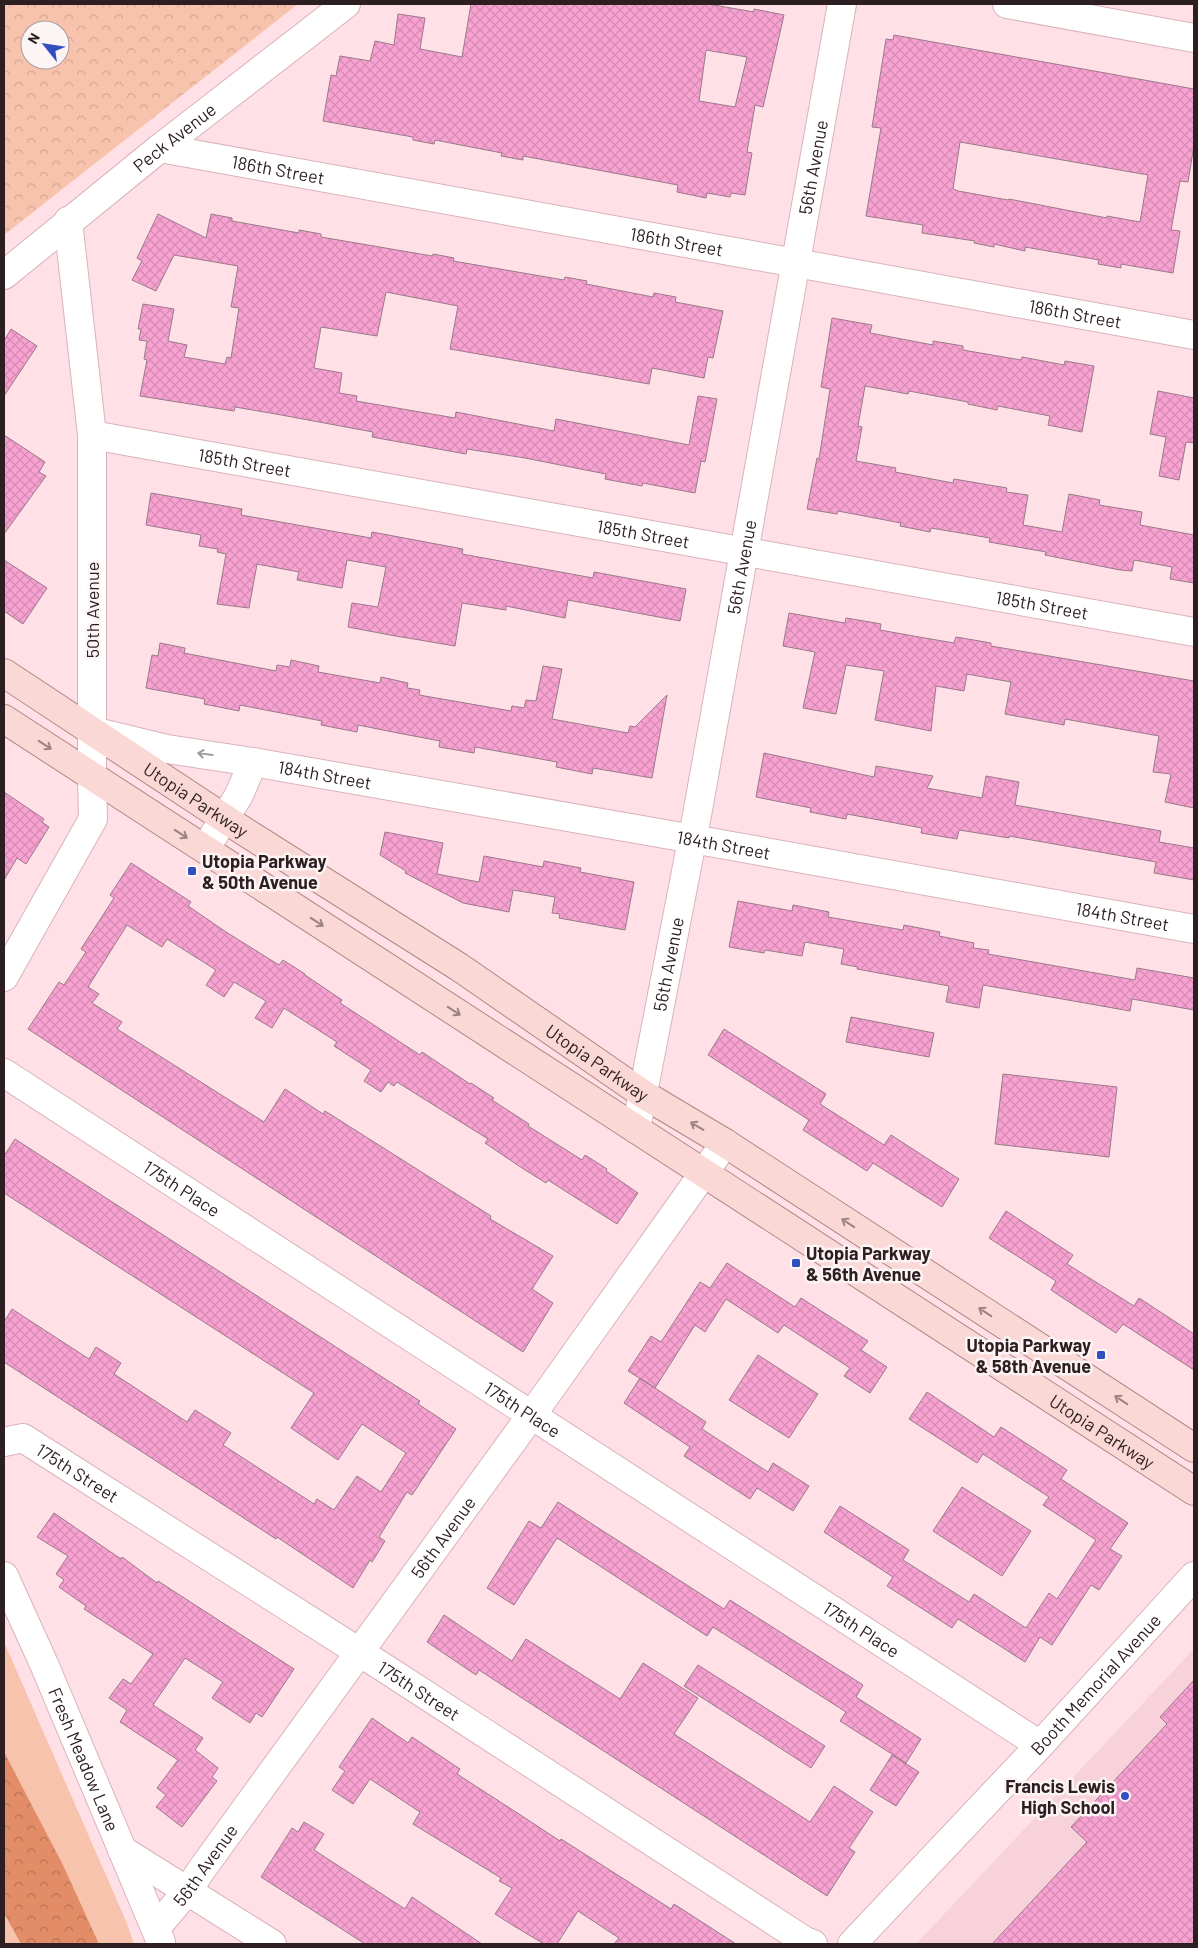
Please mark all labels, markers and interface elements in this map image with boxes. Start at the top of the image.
north arrow [20,20,70,70]
text: N [24,30,43,47]
street label: Peck Avenue [128,98,220,177]
street label: 56th Avenue [794,118,832,216]
street label: 186th Street [230,150,326,189]
street label: 186th Street [628,222,725,261]
street label: 186th Street [1027,294,1123,333]
street label: 185th Street [196,443,293,481]
street label: 185th Street [595,514,691,553]
street label: 56th Avenue [722,518,761,616]
street label: 50th Avenue [81,562,103,658]
street label: 185th Street [994,586,1090,624]
one-way arrow [37,741,51,751]
one-way arrow [197,749,213,759]
street label: 184th Street [276,756,373,794]
street label: Utopia Parkway [140,757,252,842]
street label: 184th Street [675,825,772,864]
one-way arrow [174,829,188,839]
place label: Utopia Parkway & 50th Avenue [202,850,327,893]
marker: Utopia Parkway & 50th Avenue [186,865,198,877]
street label: 184th Street [1074,897,1171,935]
street label: 56th Avenue [648,915,688,1013]
one-way arrow [310,917,324,927]
one-way arrow [446,1006,460,1016]
street label: Utopia Parkway [542,1019,653,1106]
one-way arrow [690,1121,704,1131]
street label: 175th Place [139,1155,224,1221]
one-way arrow [842,1218,856,1228]
place label: Utopia Parkway & 56th Avenue [806,1242,931,1285]
marker: Utopia Parkway & 56th Avenue [790,1257,802,1269]
one-way arrow [978,1306,992,1316]
place label: Utopia Parkway & 58th Avenue [966,1334,1091,1377]
marker: Utopia Parkway & 58th Avenue [1095,1349,1107,1361]
street label: 175th Place [480,1376,565,1442]
street label: Utopia Parkway [1046,1389,1159,1473]
one-way arrow [1114,1395,1128,1405]
street label: 175th Street [32,1438,123,1507]
street label: 56th Avenue [406,1492,480,1582]
street label: 175th Place [819,1596,904,1662]
street label: Booth Memorial Avenue [1026,1609,1165,1759]
street label: 175th Street [374,1656,464,1725]
street label: Fresh Meadow Lane [44,1684,124,1834]
place label: Francis Lewis High School [1005,1775,1115,1818]
marker: Francis Lewis High School [1119,1790,1131,1802]
street label: 56th Avenue [168,1820,242,1910]

